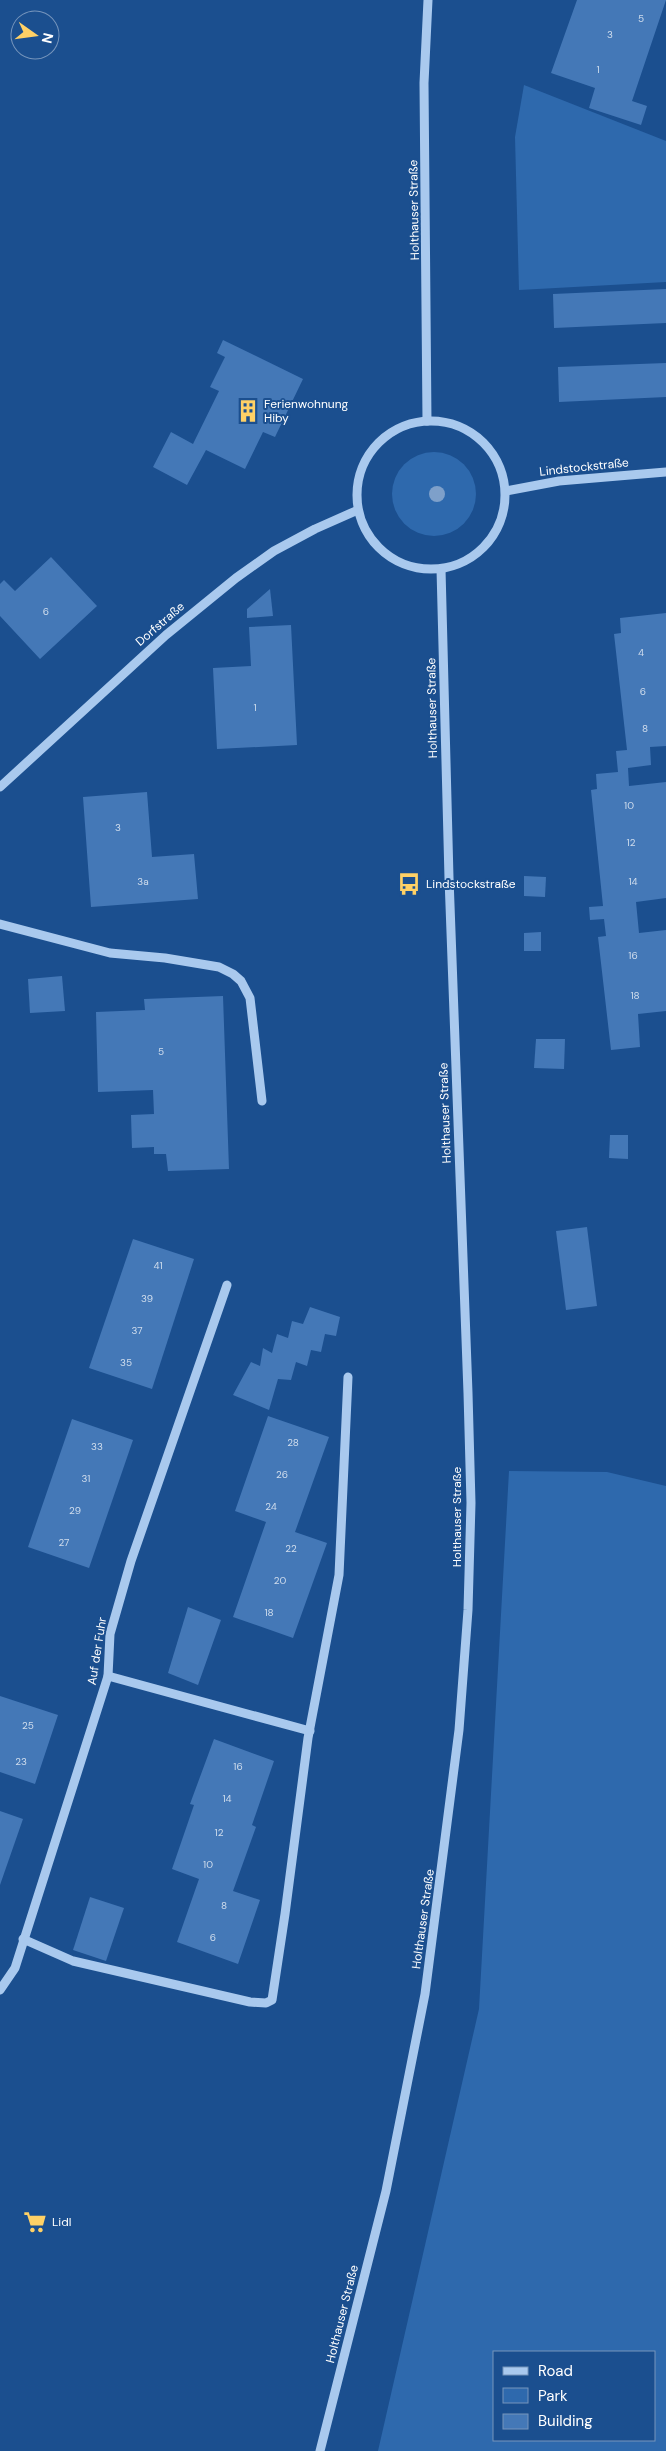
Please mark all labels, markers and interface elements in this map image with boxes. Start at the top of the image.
north arrow [10,10,60,60]
house number: 5 [638,12,644,25]
house number: 3 [607,28,613,41]
text: N [38,31,58,45]
house number: 1 [596,63,600,76]
street label: Holthauser Straße [405,159,423,260]
place label: Ferienwohnung Hiby [264,396,349,426]
building icon: Ferienwohnung Hiby [235,398,261,424]
street label: Lindstockstraße [539,454,630,480]
street label: Dorfstraße [132,598,188,650]
house number: 6 [43,605,49,618]
house number: 4 [638,646,644,659]
street label: Holthauser Straße [423,657,441,758]
house number: 6 [640,685,646,698]
house number: 1 [253,701,257,714]
house number: 8 [642,722,648,735]
house number: 10 [624,799,634,812]
house number: 3 [115,821,121,834]
house number: 12 [627,836,636,849]
bus stop icon: Lindstockstraße [396,871,422,897]
house number: 3a [137,875,149,888]
house number: 14 [628,875,638,888]
place label: Lindstockstraße [426,876,516,892]
house number: 16 [628,949,638,962]
house number: 18 [630,989,640,1002]
house number: 5 [158,1045,164,1058]
street label: Holthauser Straße [435,1062,455,1164]
house number: 41 [153,1259,163,1272]
house number: 39 [141,1292,153,1305]
house number: 37 [131,1324,143,1337]
house number: 35 [120,1356,132,1369]
house number: 28 [287,1436,299,1449]
house number: 33 [91,1440,103,1453]
street label: Holthauser Straße [449,1466,465,1567]
house number: 26 [276,1468,288,1481]
house number: 31 [82,1472,90,1485]
house number: 24 [265,1500,277,1513]
house number: 29 [69,1504,81,1517]
house number: 27 [59,1536,69,1549]
house number: 22 [285,1542,297,1555]
house number: 20 [274,1574,286,1587]
house number: 18 [264,1606,274,1619]
street label: Auf der Fuhr [84,1615,110,1686]
house number: 25 [22,1719,34,1732]
house number: 23 [15,1755,27,1768]
house number: 16 [233,1760,243,1773]
house number: 14 [222,1792,232,1805]
house number: 12 [215,1826,224,1839]
house number: 10 [203,1858,213,1871]
street label: Holthauser Straße [408,1868,438,1970]
house number: 8 [221,1899,227,1912]
house number: 6 [210,1931,216,1944]
supermarket icon: Lidl [22,2209,48,2235]
place label: Lidl [52,2214,71,2230]
street label: Holthauser Straße [322,2263,362,2365]
legend [493,2351,656,2441]
text: Road [538,2361,573,2381]
text: Park [538,2386,568,2406]
text: Building [538,2411,593,2431]

